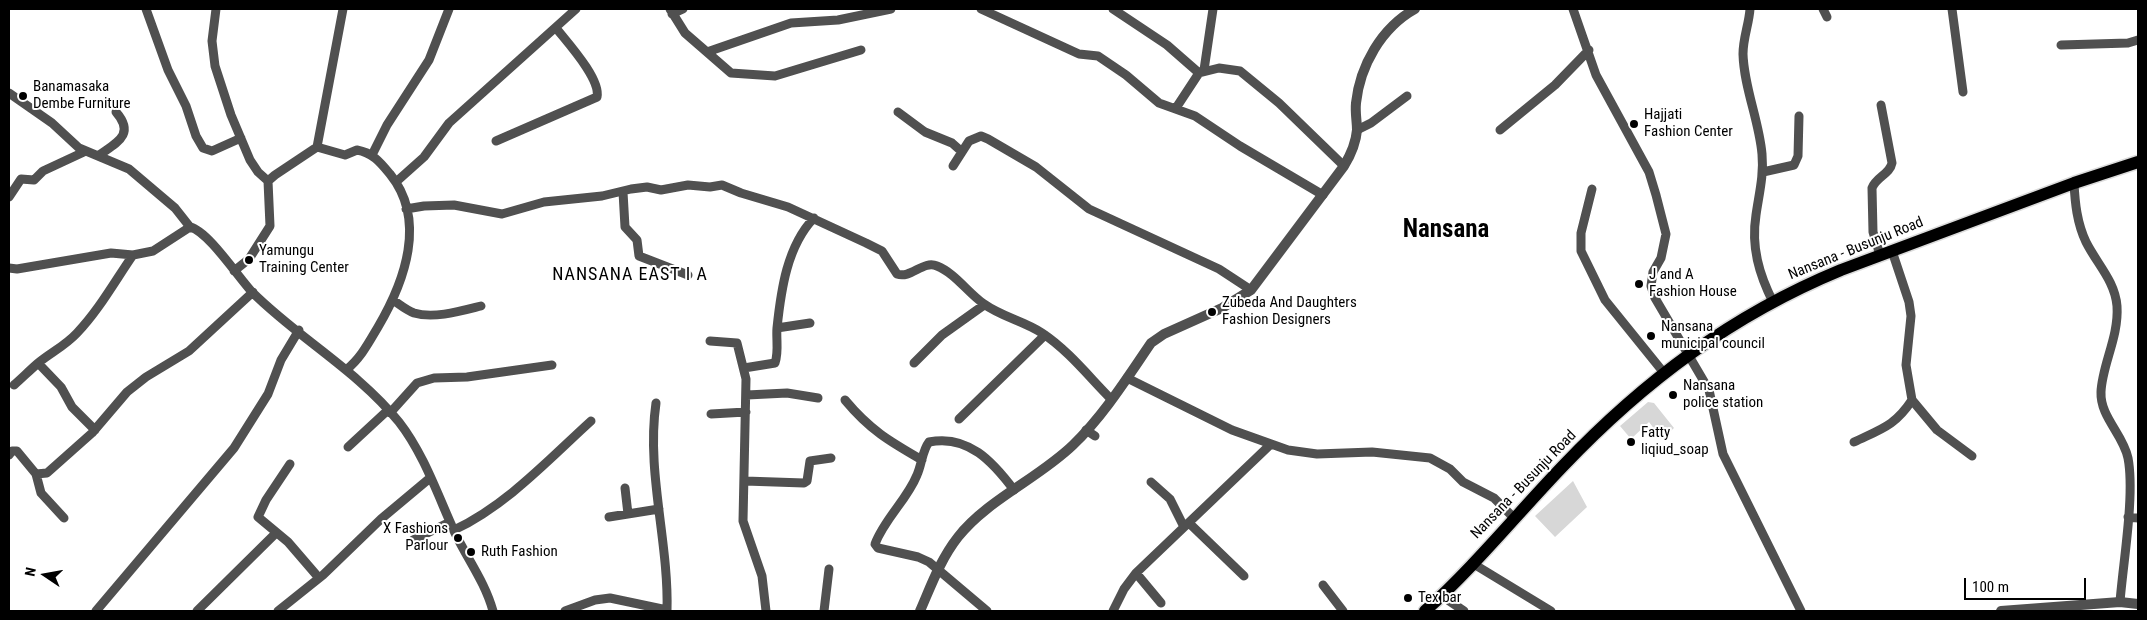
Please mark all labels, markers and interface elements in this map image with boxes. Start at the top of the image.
place label: Banamasaka Dembe Furniture [33,78,130,113]
marker: Banamasaka Dembe Furniture [17,90,29,102]
place label: Hajjati Fashion Center [1644,106,1733,141]
marker: Hajjati Fashion Center [1628,118,1640,130]
street label: Nansana - Busunju Road [1786,214,1926,284]
district label: Nansana [1403,216,1489,246]
place label: Yamungu Training Center [259,242,349,277]
marker: Yamungu Training Center [243,254,255,266]
district label: NANSANA EAST I A [550,264,710,286]
place label: J and A Fashion House [1649,266,1737,301]
marker: J and A Fashion House [1633,278,1645,290]
place label: Zubeda And Daughters Fashion Designers [1222,294,1357,329]
marker: Zubeda And Daughters Fashion Designers [1206,306,1218,318]
place label: Nansana municipal council [1661,318,1765,353]
marker: Nansana municipal council [1645,330,1657,342]
place label: Nansana police station [1683,377,1763,412]
marker: Nansana police station [1667,389,1679,401]
place label: Fatty liqiud_soap [1641,424,1709,459]
street label: Nansana - Busunju Road [1468,427,1580,543]
marker: Fatty liqiud_soap [1625,436,1637,448]
place label: X Fashions Parlour [383,520,448,555]
marker: X Fashions Parlour [452,532,464,544]
place label: Ruth Fashion [481,543,558,561]
marker: Ruth Fashion [465,546,477,558]
north arrow [20,550,70,600]
text: N [22,566,39,578]
scale bar [1967,568,2090,600]
text: 100 m [1972,578,2009,596]
place label: Tex bar [1418,589,1461,607]
marker: Tex bar [1402,592,1414,604]

